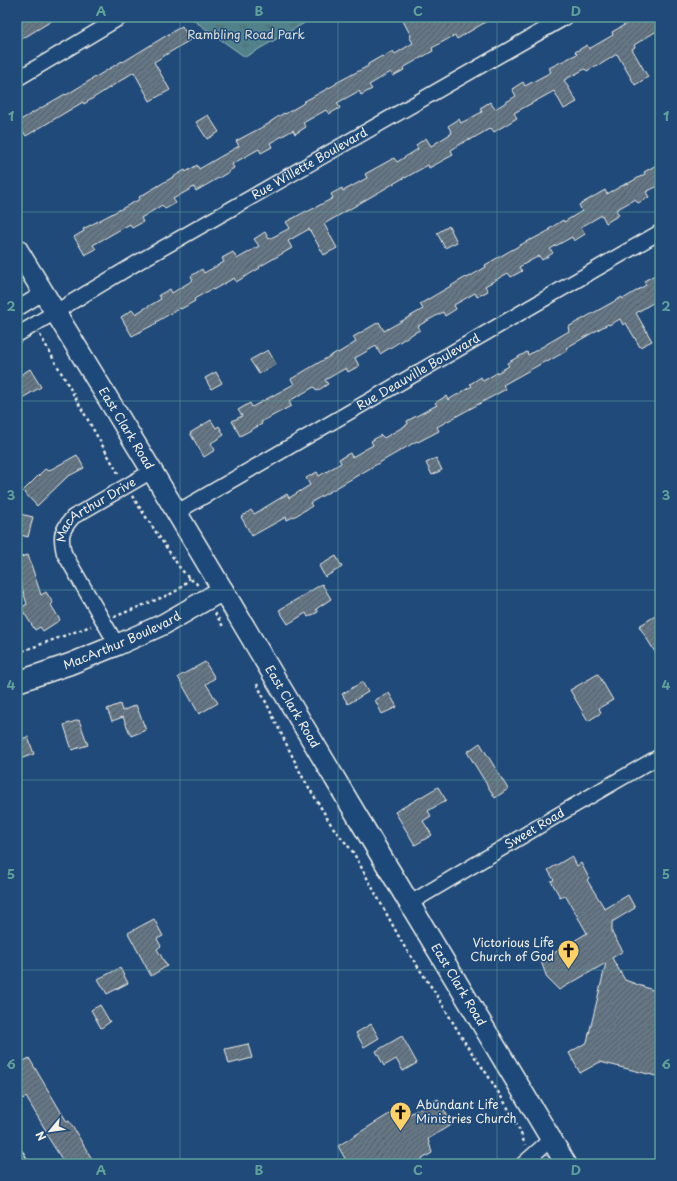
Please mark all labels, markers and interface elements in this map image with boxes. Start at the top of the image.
text: A [96,1,106,20]
text: B [255,1,264,20]
text: C [413,1,423,20]
text: D [571,1,581,20]
park label: Rambling Road Park [187,25,305,43]
text: 1 [8,106,14,125]
text: 1 [663,106,669,125]
street label: Rue Willette Boulevard [248,122,371,203]
text: 2 [6,296,16,315]
text: 2 [661,296,671,315]
street label: Rue Deauville Boulevard [353,328,483,414]
street label: East Clark Road [95,383,159,473]
street label: MacArthur Drive [52,472,139,543]
text: 3 [7,485,16,504]
text: 3 [662,485,671,504]
street label: MacArthur Boulevard [61,606,184,674]
street label: East Clark Road [261,661,325,751]
text: 4 [7,675,16,694]
text: 4 [662,675,671,694]
street label: Sweet Road [501,803,568,853]
text: 5 [7,864,15,883]
text: 5 [662,864,670,883]
place label: Victorious Life Church of God [470,933,554,965]
church icon: Victorious Life Church of God [556,937,582,970]
street label: East Clark Road [427,939,491,1029]
text: 6 [6,1054,16,1073]
text: 6 [661,1054,671,1073]
place label: Abundant Life Ministries Church [416,1095,516,1127]
church icon: Abundant Life Ministries Church [388,1099,414,1132]
north arrow [30,1111,70,1151]
text: N [31,1128,50,1144]
text: A [96,1160,106,1179]
text: B [255,1160,264,1179]
text: C [413,1160,423,1179]
text: D [571,1160,581,1179]

